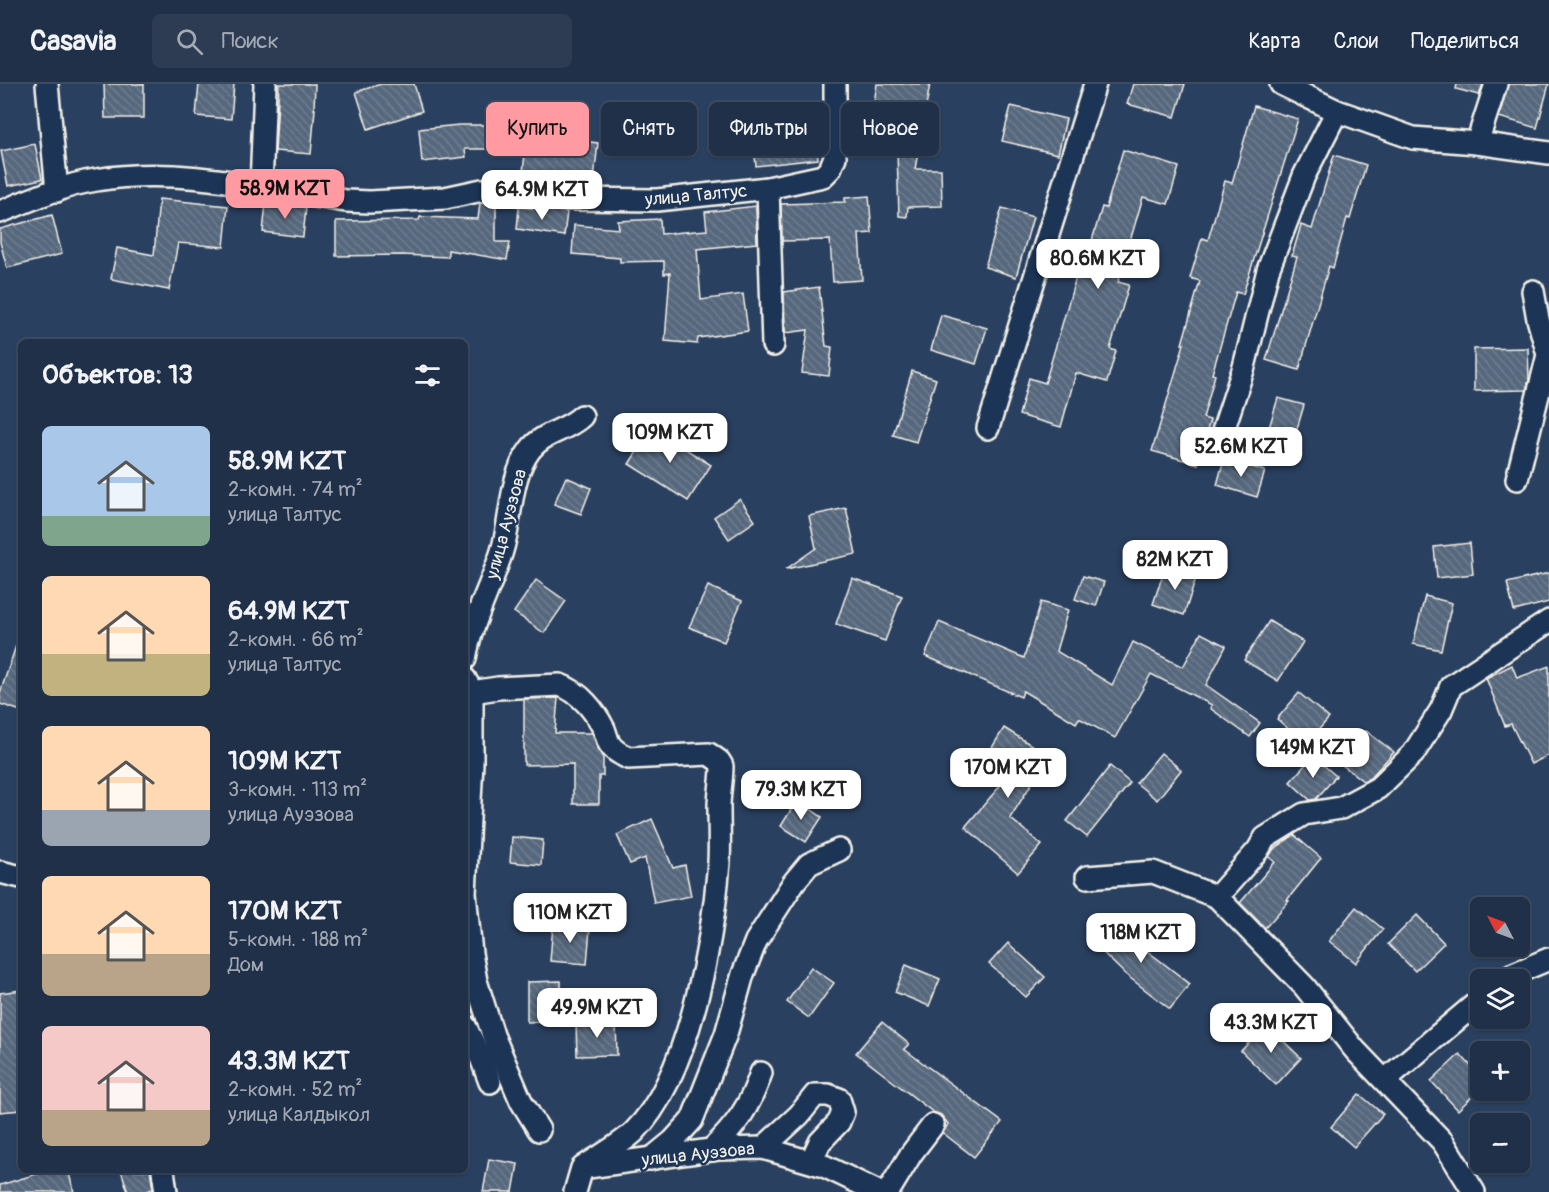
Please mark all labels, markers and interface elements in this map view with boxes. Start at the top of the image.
search box [152,14,572,68]
text: Casavia [30,24,116,59]
icon: search [173,25,206,58]
text: Поиск [221,27,279,55]
text: Карта [1248,28,1300,55]
text: Слои [1333,28,1378,55]
text: Поделиться [1411,28,1519,55]
chip: Купить [486,102,589,156]
chip: Снять [601,102,697,156]
chip: Фильтры [709,102,829,156]
chip: Новое [841,102,939,156]
pin: 58.9M KZT [216,169,354,220]
pin: 64.9M KZT [473,170,611,221]
text: 58.9M KZT [239,176,331,201]
text: 64.9M KZT [495,177,589,202]
street label: улица Талтус [643,180,748,212]
pin: 80.6M KZT [1029,239,1167,290]
text: 80.6M KZT [1050,246,1146,271]
text: Объектов: 13 [42,359,193,391]
icon: filters [411,359,444,392]
pin: 109M KZT [608,413,732,464]
text: 109M KZT [626,420,714,445]
pin: 52.6M KZT [1172,427,1310,478]
text: 52.6M KZT [1194,434,1288,459]
text: 58.9M KZT [228,445,346,477]
icon: home [90,450,162,522]
street label: улица Ауэзова [480,466,532,583]
text: 2-комн. · 74 m² [228,477,363,502]
text: улица Талтус [228,502,342,527]
pin: 82M KZT [1120,540,1230,591]
text: 82M KZT [1137,547,1213,572]
text: 64.9M KZT [228,595,350,627]
icon: home [90,600,162,672]
text: 2-комн. · 66 m² [228,627,364,652]
text: улица Талтус [228,652,342,677]
pin: 149M KZT [1251,728,1375,779]
text: 149M KZT [1270,735,1356,760]
text: 109M KZT [228,745,342,777]
pin: 170M KZT [946,748,1070,799]
icon: home [90,750,162,822]
text: 170M KZT [964,755,1052,780]
pin: 79.3M KZT [732,770,870,821]
text: 3-комн. · 113 m² [228,777,367,802]
text: 79.3M KZT [755,777,847,802]
text: улица Ауэзова [228,802,354,827]
pin: 110M KZT [508,893,632,944]
text: 170M KZT [228,895,342,927]
north arrow [1470,897,1530,957]
map controls [1470,897,1530,1173]
icon: home [90,900,162,972]
text: 110M KZT [528,900,612,925]
pin: 118M KZT [1079,913,1203,964]
text: 118M KZT [1100,920,1182,945]
text: 5-комн. · 188 m² [228,927,368,952]
text: Дом [228,952,264,977]
button: layers [1470,969,1530,1029]
pin: 49.9M KZT [528,988,666,1039]
text: 49.9M KZT [551,995,643,1020]
pin: 43.3M KZT [1202,1003,1340,1054]
text: 43.3M KZT [1224,1010,1318,1035]
button: + [1470,1041,1530,1101]
text: 43.3M KZT [228,1045,350,1077]
icon: home [90,1050,162,1122]
text: 2-комн. · 52 m² [228,1077,362,1102]
text: улица Калдыкол [228,1102,370,1127]
button: − [1470,1113,1530,1173]
street label: улица Ауэзова [640,1137,756,1172]

